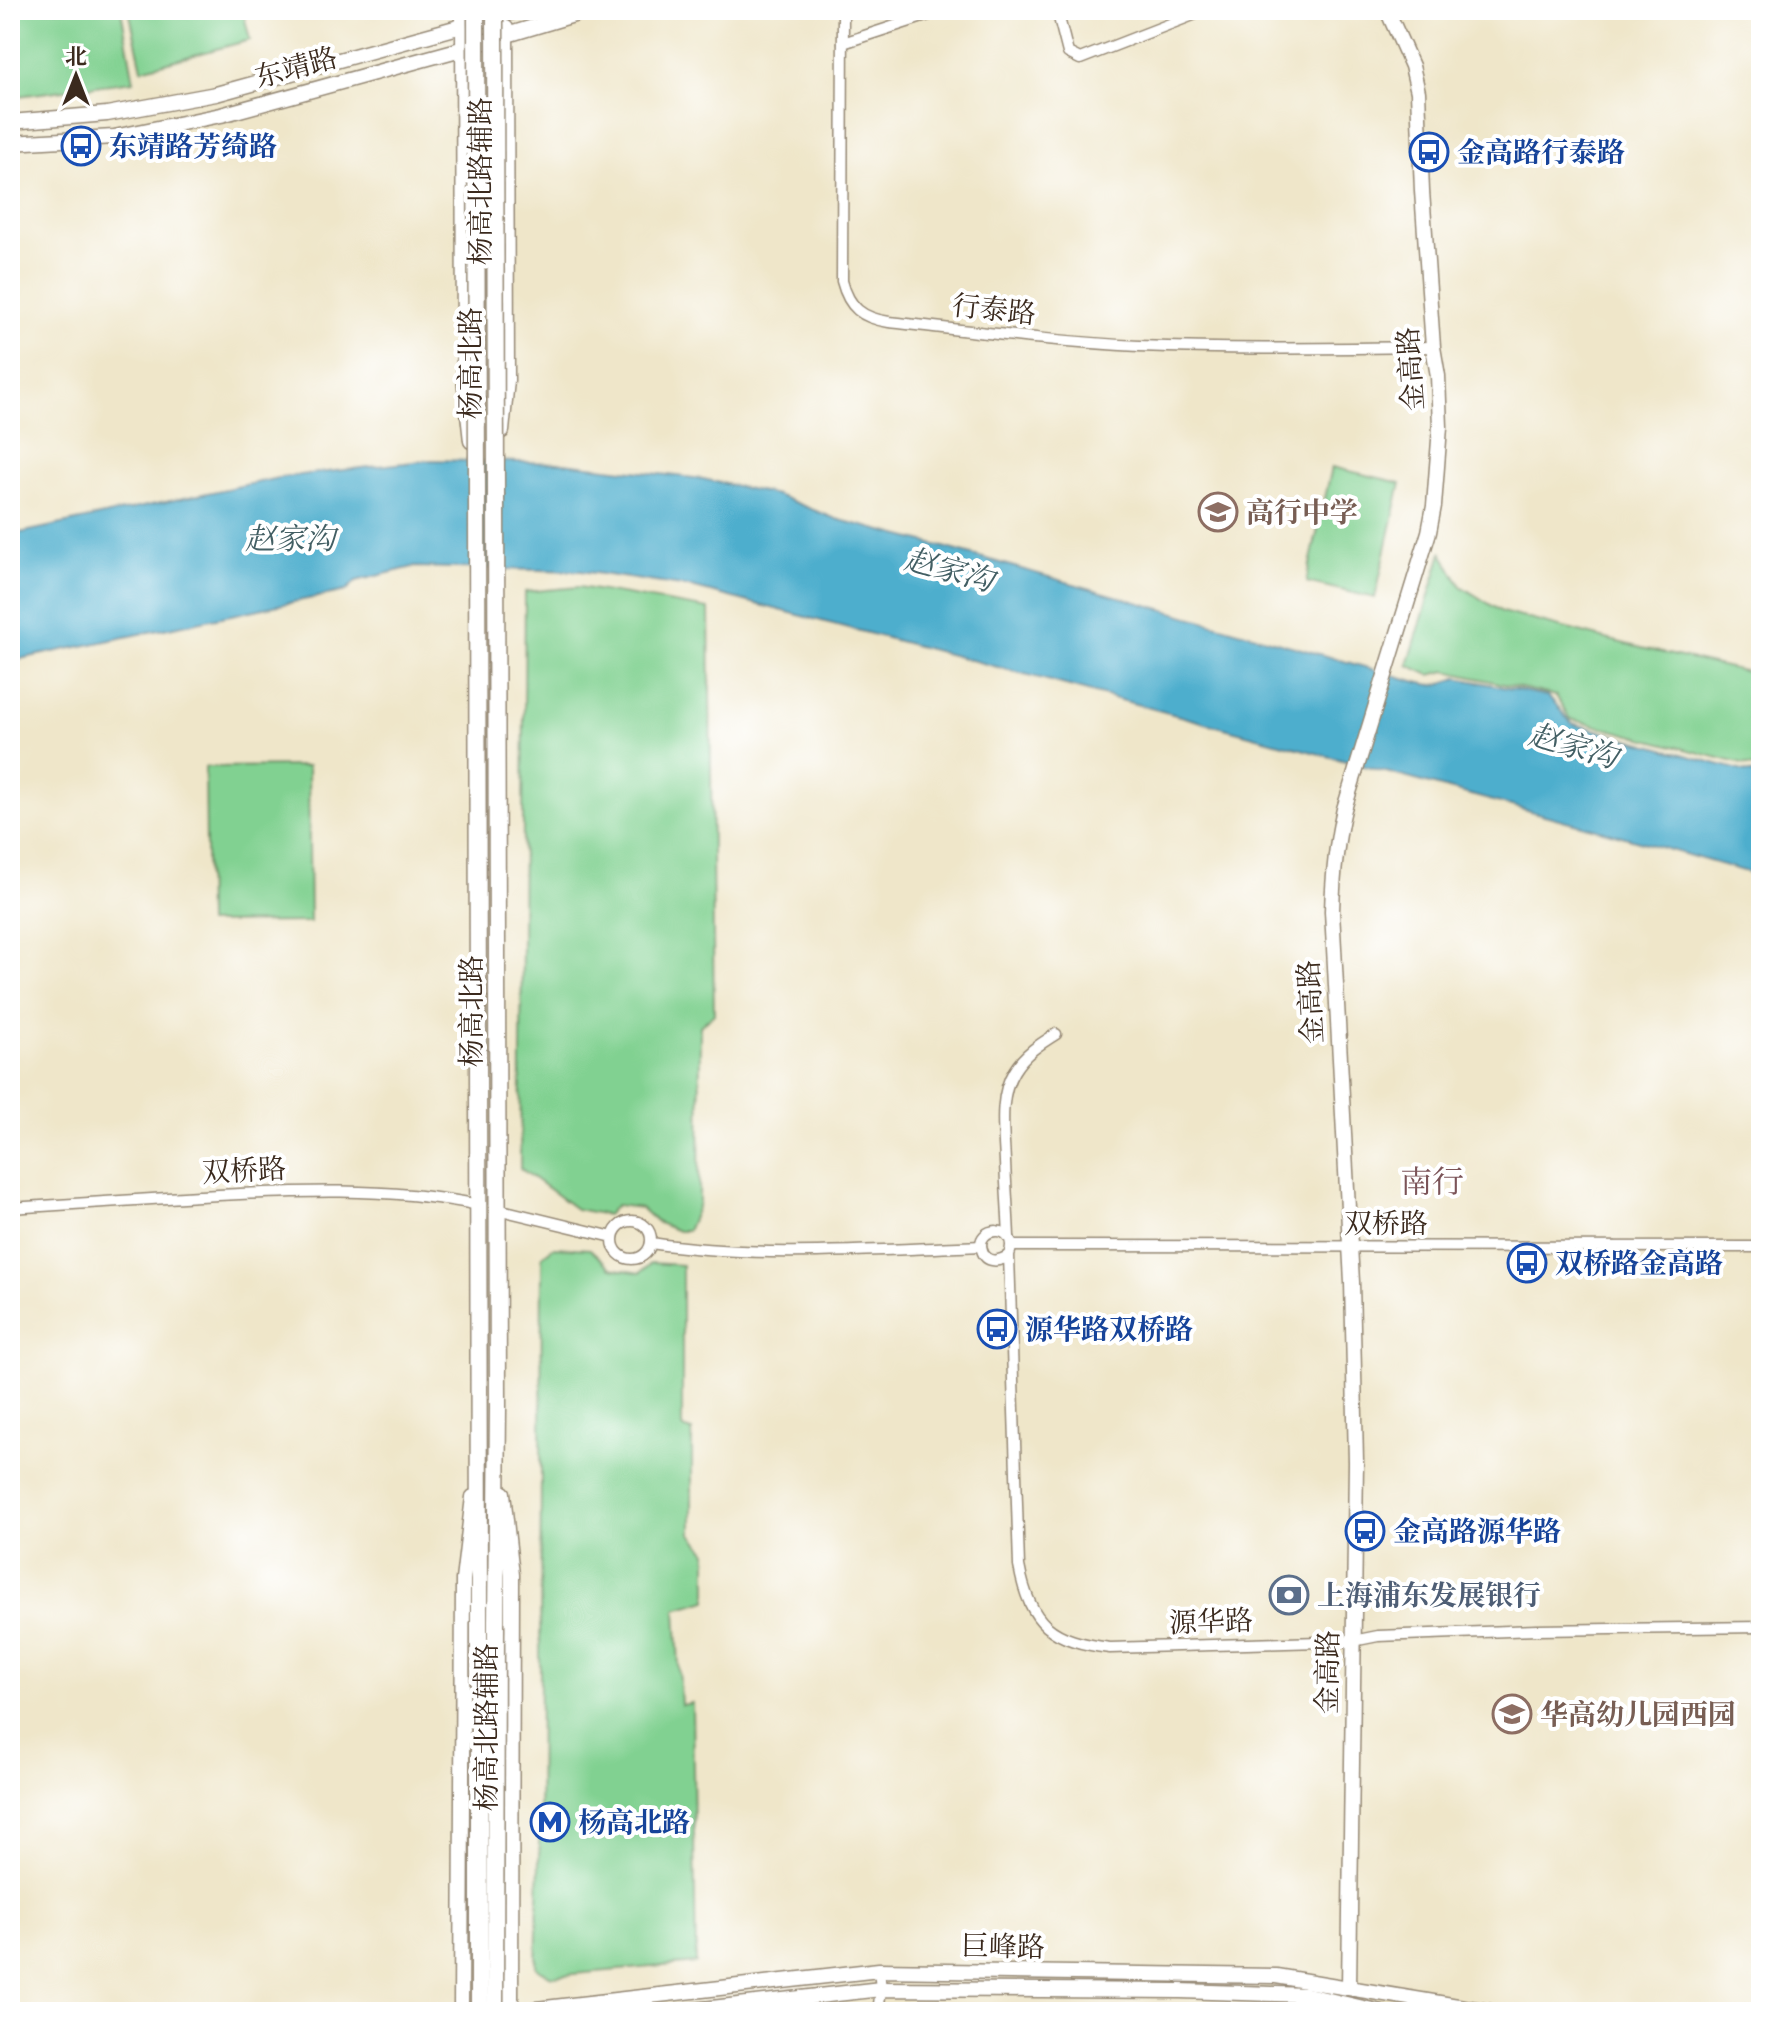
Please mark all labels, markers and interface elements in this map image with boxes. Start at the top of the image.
north arrow [36,36,116,116]
street label: 东靖路 [252,43,341,94]
text: 北 [65,46,87,69]
street label: 杨高北路辅路 [466,97,497,265]
bus stop icon: 东靖路芳绮路 [60,125,102,167]
place label: 东靖路芳绮路 [109,131,277,163]
bus stop icon: 金高路行泰路 [1408,131,1450,173]
place label: 金高路行泰路 [1457,137,1625,169]
street label: 行泰路 [950,291,1037,330]
street label: 杨高北路 [456,307,487,419]
street label: 金高路 [1393,326,1430,412]
school or university icon: 高行中学 [1197,491,1239,533]
place label: 高行中学 [1246,497,1358,529]
water label: 赵家沟 [245,523,339,556]
water label: 赵家沟 [901,543,1000,599]
water label: 赵家沟 [1525,718,1625,776]
street label: 杨高北路 [457,955,488,1067]
street label: 金高路 [1294,959,1329,1045]
street label: 双桥路 [201,1154,287,1189]
district label: 南行 [1400,1166,1464,1201]
street label: 双桥路 [1344,1209,1428,1240]
bus stop icon: 双桥路金高路 [1506,1242,1548,1284]
place label: 双桥路金高路 [1555,1248,1723,1280]
bus stop icon: 源华路双桥路 [976,1308,1018,1350]
place label: 源华路双桥路 [1025,1315,1193,1346]
bus stop icon: 金高路源华路 [1344,1510,1386,1552]
place label: 金高路源华路 [1393,1516,1561,1548]
bank icon: 上海浦东发展银行 [1268,1574,1310,1616]
place label: 上海浦东发展银行 [1317,1580,1541,1612]
street label: 源华路 [1169,1606,1254,1639]
street label: 金高路 [1312,1630,1345,1714]
street label: 杨高北路辅路 [472,1643,503,1811]
school or university icon: 华高幼儿园西园 [1491,1693,1533,1735]
place label: 华高幼儿园西园 [1540,1699,1736,1731]
metro station icon: 杨高北路 [529,1801,571,1843]
place label: 杨高北路 [578,1807,690,1839]
street label: 巨峰路 [961,1931,1045,1964]

